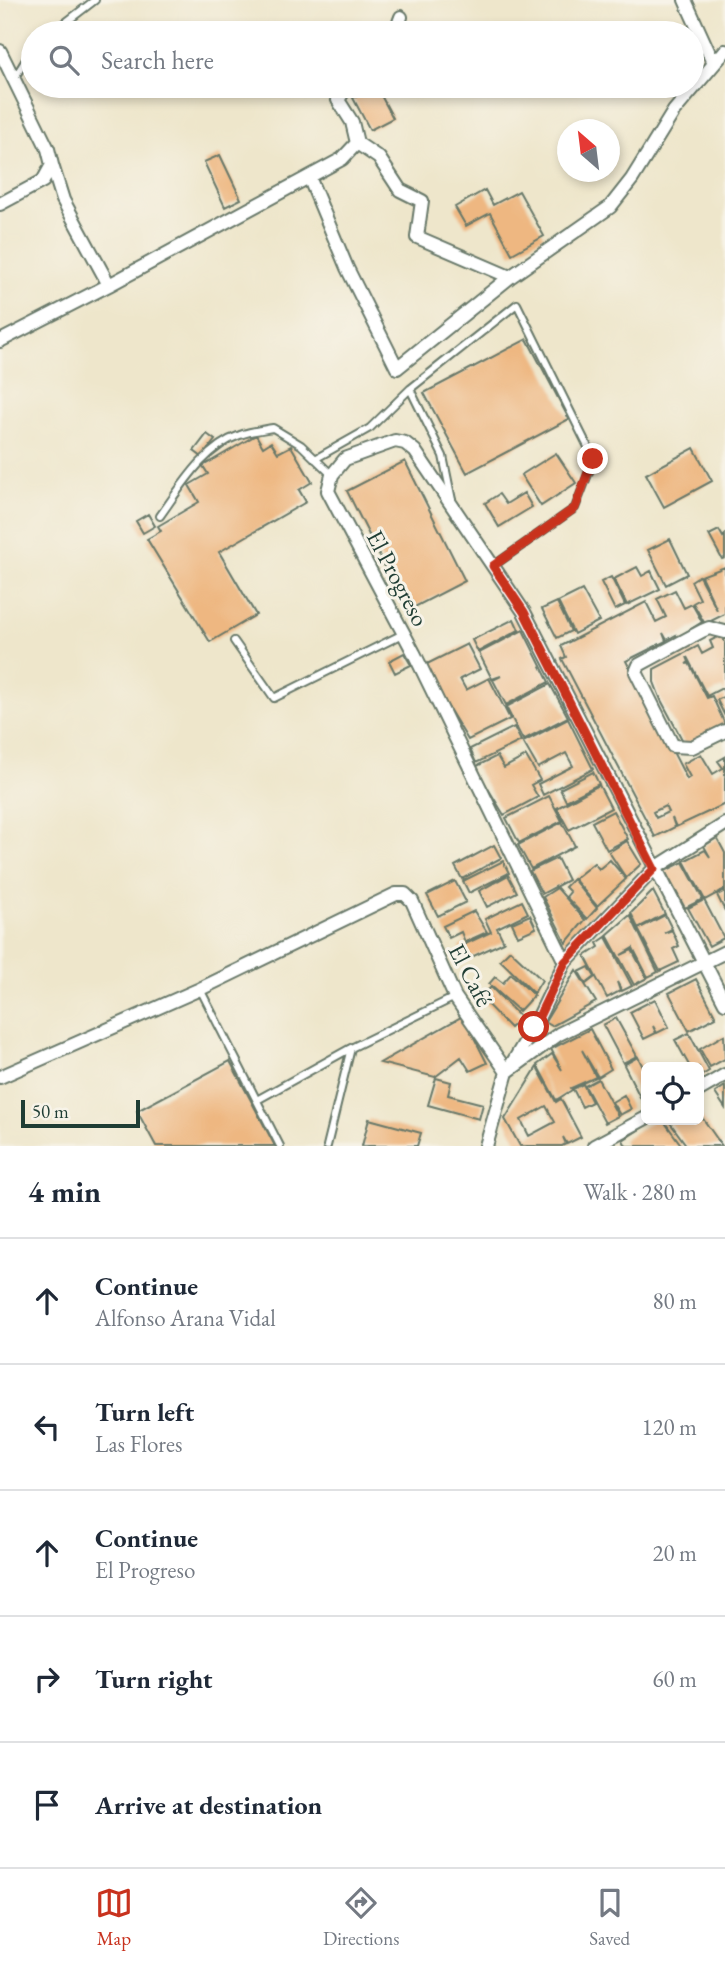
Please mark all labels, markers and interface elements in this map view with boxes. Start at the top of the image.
search box [21,21,704,98]
icon: search [45,41,83,79]
text: Search here [101,43,214,77]
north arrow [557,119,620,182]
route end [577,443,608,474]
street label: El Progreso [360,524,436,632]
street label: El Café [442,938,500,1012]
route start [518,1011,549,1042]
map controls [641,1062,704,1125]
button: locate [641,1062,704,1125]
scale bar [21,1097,140,1129]
text: 50 m [32,1099,69,1124]
text: 4 min [28,1172,101,1211]
text: Walk · 280 m [583,1177,697,1207]
text: Continue [95,1269,198,1303]
icon: ahead [28,1282,66,1320]
text: 80 m [652,1286,697,1316]
text: Alfonso Arana Vidal [95,1303,276,1333]
text: Turn left [95,1395,194,1429]
icon: left [28,1408,66,1446]
text: 120 m [641,1412,697,1442]
text: Las Flores [95,1429,182,1459]
text: Continue [95,1521,198,1555]
icon: ahead [28,1534,66,1572]
text: 20 m [652,1538,697,1568]
text: El Progreso [95,1555,195,1585]
icon: right [28,1660,66,1698]
text: Turn right [95,1662,213,1696]
text: 60 m [652,1664,697,1694]
icon: arrive [28,1786,66,1824]
text: Arrive at destination [95,1788,322,1822]
tab: Map [95,1884,133,1951]
tab: Directions [323,1884,399,1951]
tab: Saved [589,1884,630,1951]

